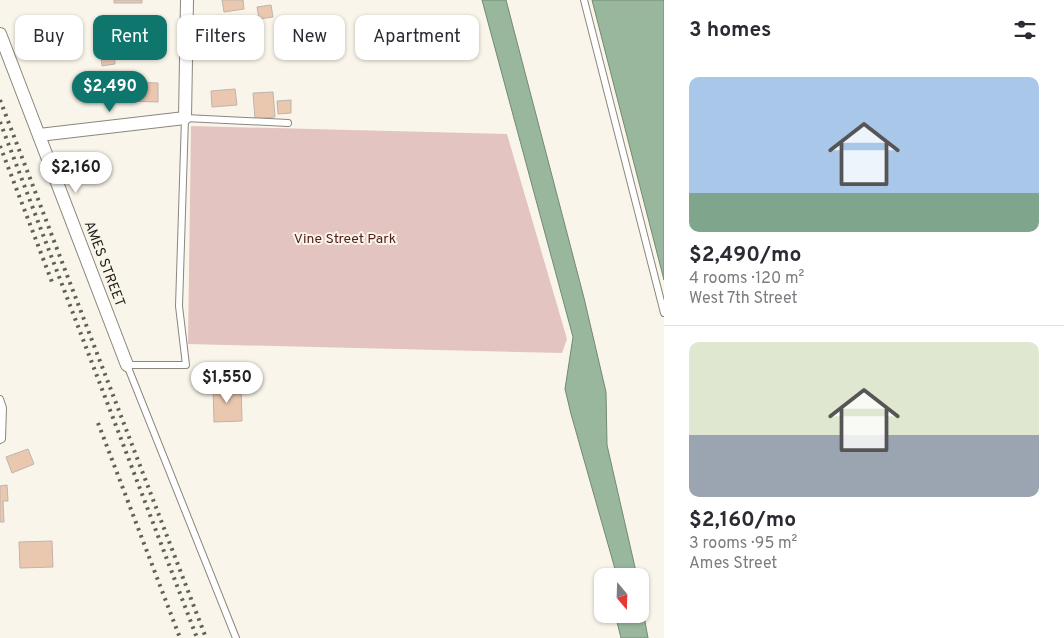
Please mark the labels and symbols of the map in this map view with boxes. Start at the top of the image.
pin: $2,490 [69,70,151,113]
pin: $2,160 [35,152,117,194]
street label: AMES STREET [80,219,128,309]
park label: Vine Street Park [294,231,396,248]
pin: $1,550 [186,362,268,404]
north arrow [594,568,649,622]

